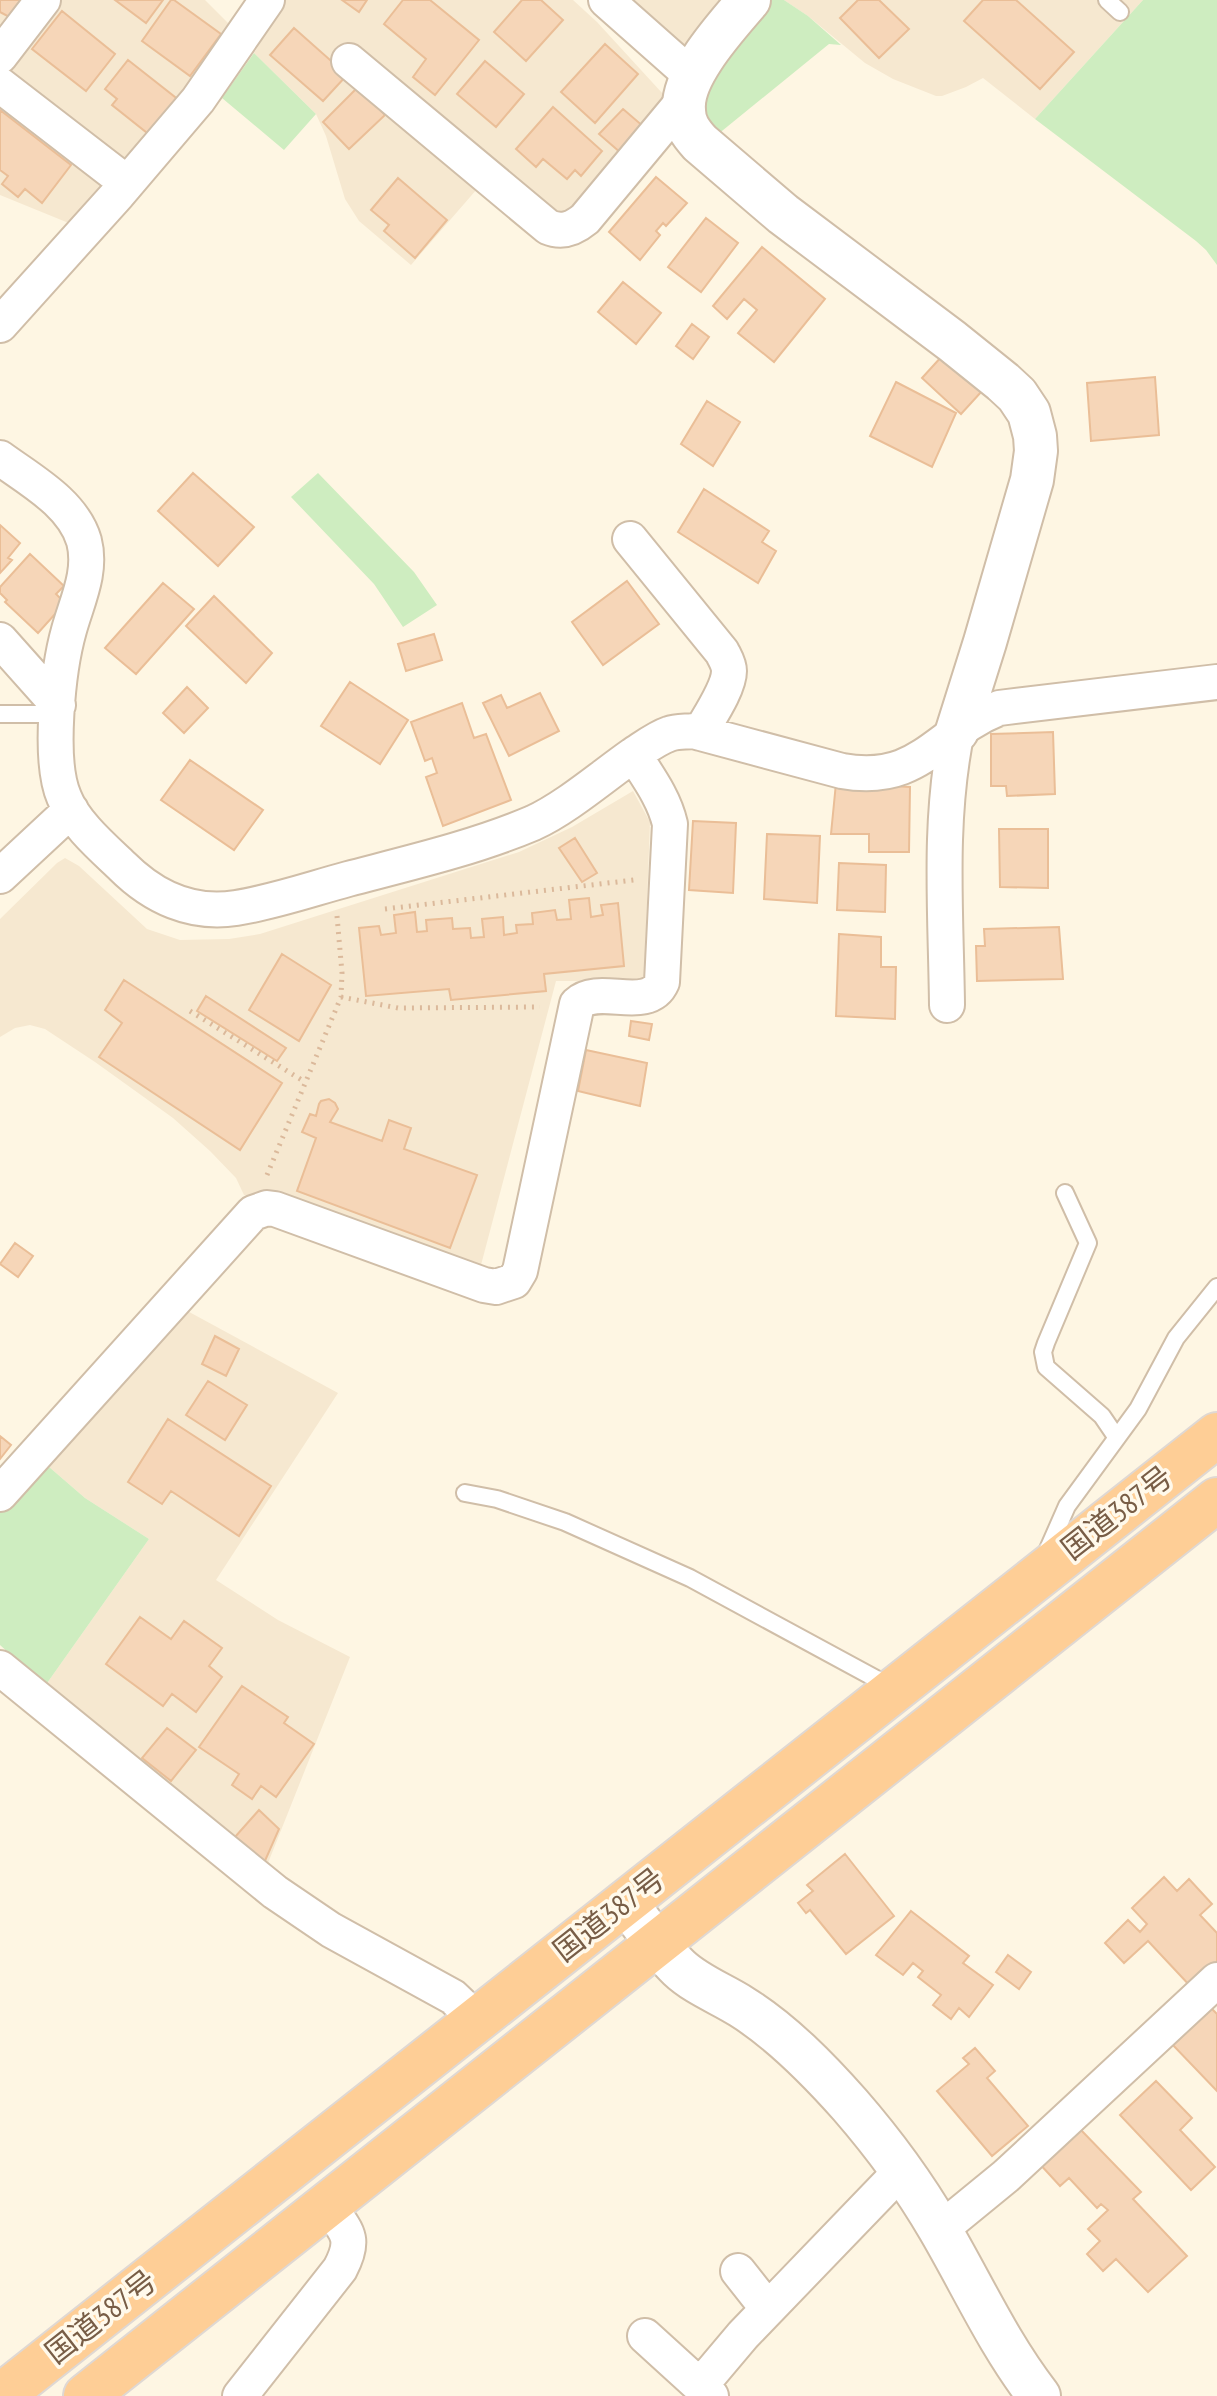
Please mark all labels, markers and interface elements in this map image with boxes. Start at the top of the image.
street label: 国道387号 [1053,1456,1179,1567]
street label: 国道387号 [545,1858,671,1969]
street label: 国道387号 [37,2260,163,2371]

